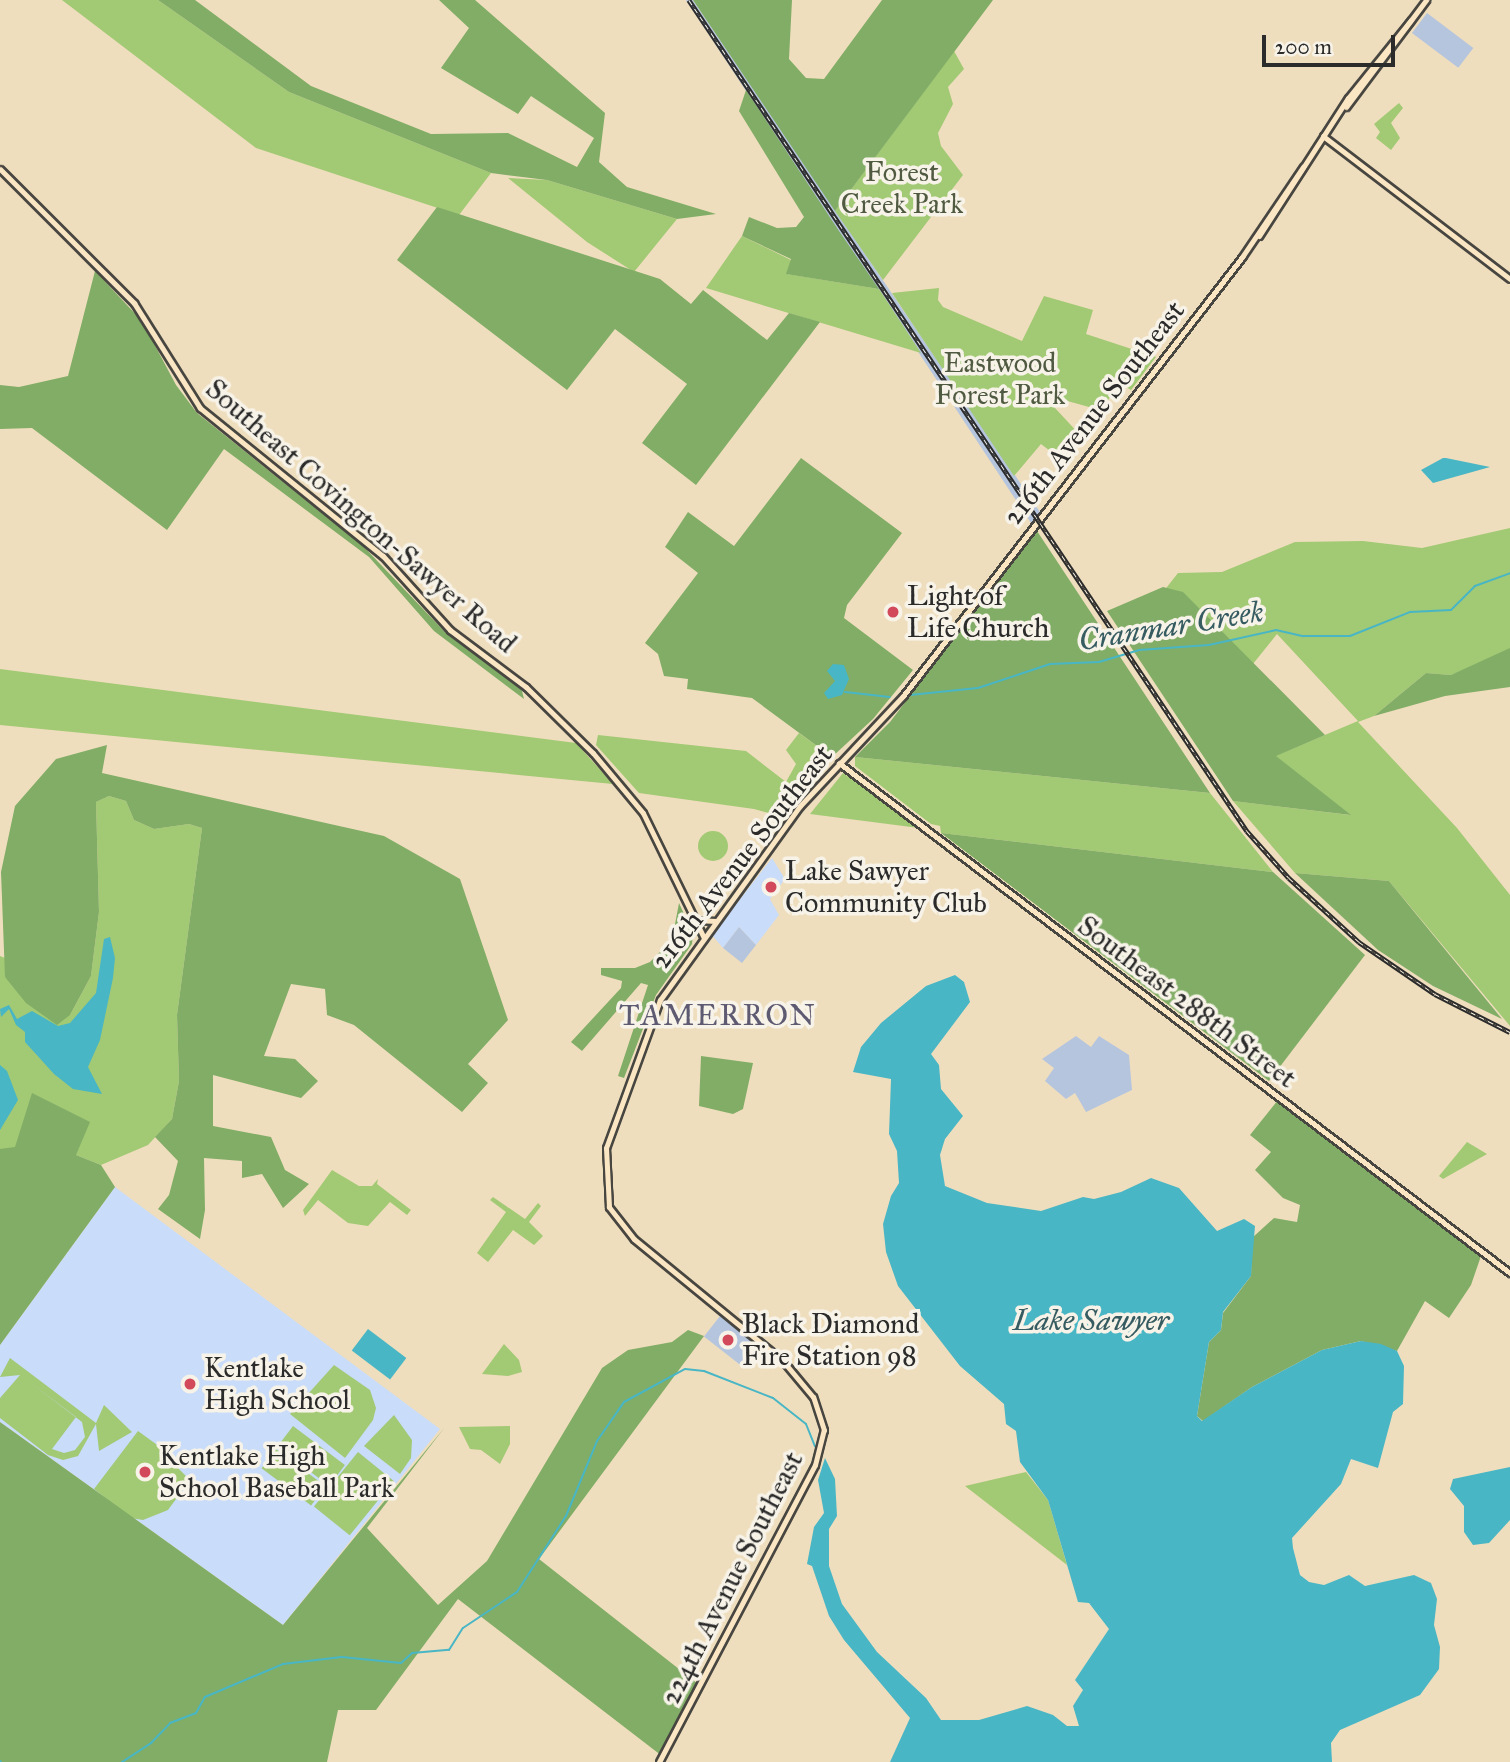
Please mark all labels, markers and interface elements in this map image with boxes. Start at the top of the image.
scale bar [1265,21,1398,65]
text: 200 m [1275,34,1332,60]
park label: Forest Creek Park [841,155,963,221]
street label: 216th Avenue Southeast [996,294,1192,532]
park label: Eastwood Forest Park [935,346,1065,412]
street label: Southeast Covington-Sawyer Road [199,372,523,660]
place label: Light of Life Church [907,579,1049,645]
water label: Cranmar Creek [1076,594,1266,658]
marker: Light of Life Church [885,604,901,620]
street label: 216th Avenue Southeast [644,738,840,976]
place label: Lake Sawyer Community Club [785,854,987,920]
marker: Lake Sawyer Community Club [763,879,779,895]
street label: Southeast 288th Street [1071,909,1303,1095]
district label: TAMERRON [620,997,816,1033]
water label: Lake Sawyer [1013,1302,1169,1338]
place label: Black Diamond Fire Station 98 [742,1307,919,1373]
marker: Black Diamond Fire Station 98 [720,1332,736,1348]
place label: Kentlake High School [204,1351,350,1417]
marker: Kentlake High School [182,1376,198,1392]
place label: Kentlake High School Baseball Park [159,1439,394,1505]
street label: 224th Avenue Southeast [654,1446,810,1710]
marker: Kentlake High School Baseball Park [137,1464,153,1480]

